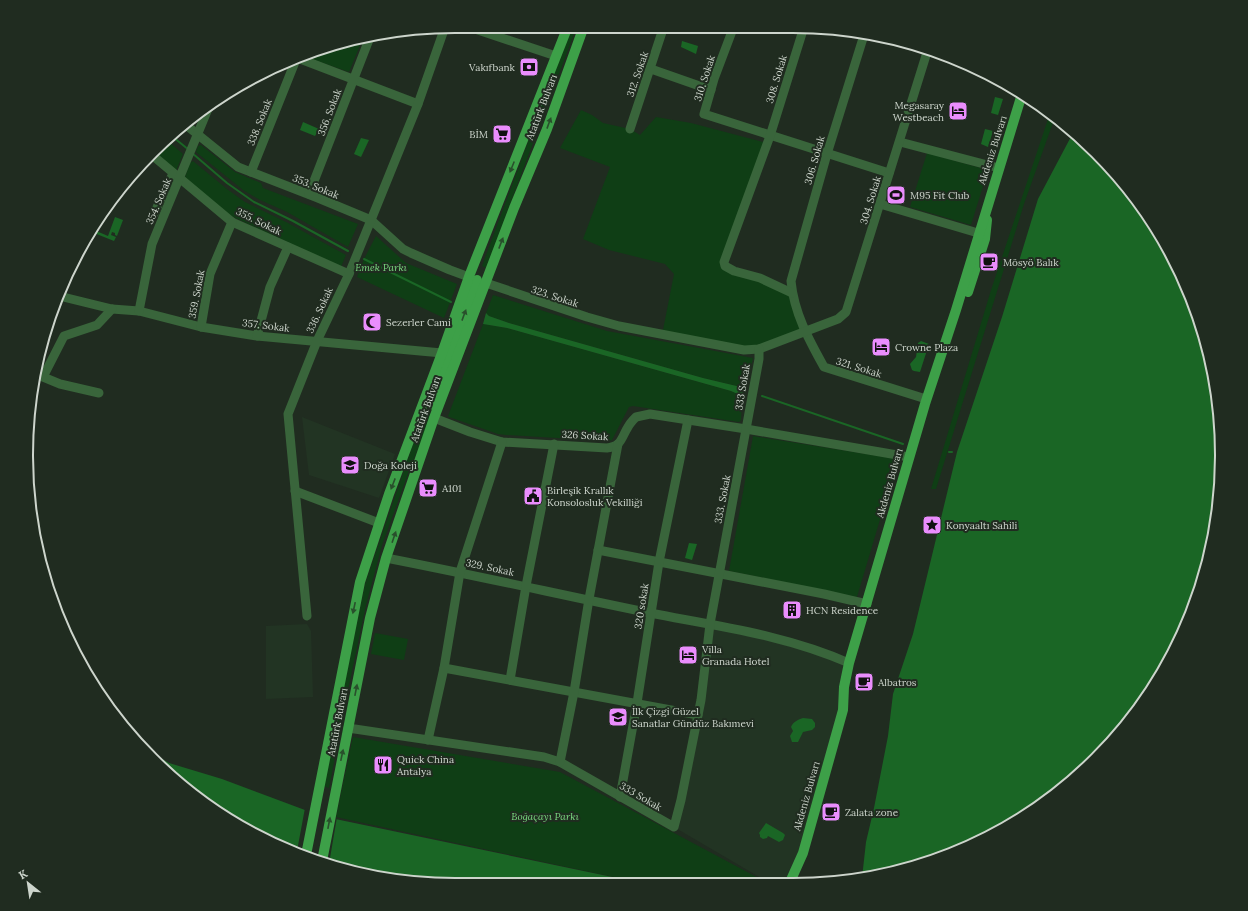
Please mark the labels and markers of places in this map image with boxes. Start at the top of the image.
bank icon: Vakıfbank [518,56,540,78]
place label: Vakıfbank [468,61,516,74]
place label: Megasaray Westbeach [893,99,945,124]
hotel icon: Megasaray Westbeach [947,100,969,122]
supermarket icon: BİM [491,123,513,145]
place label: BİM [469,128,488,141]
sports icon: M95 Fit Club [885,184,907,206]
place label: M95 Fit Club [910,189,970,202]
cafe icon: Mösyö Balık [978,251,1000,273]
place label: Mösyö Balık [1003,256,1059,269]
mosque icon: Sezerler Cami [361,311,383,333]
place label: Sezerler Cami [386,316,451,329]
hotel icon: Crowne Plaza [870,336,892,358]
place label: Crowne Plaza [895,341,958,354]
school or university icon: Doğa Koleji [339,454,361,476]
place label: Doğa Koleji [364,459,417,472]
supermarket icon: A101 [417,477,439,499]
place label: A101 [441,482,462,495]
place label: Birleşik Krallık Konsolosluk Vekilliği [547,484,643,509]
public building icon: Birleşik Krallık Konsolosluk Vekilliği [522,485,544,507]
place icon: Konyaaltı Sahili [921,514,943,536]
place label: Konyaaltı Sahili [946,519,1018,532]
building icon: HCN Residence [781,599,803,621]
place label: HCN Residence [806,604,879,617]
place label: Villa Granada Hotel [701,643,770,668]
hotel icon: Villa Granada Hotel [677,644,699,666]
cafe icon: Albatros [853,671,875,693]
place label: Albatros [877,676,917,689]
place label: İlk Çizgi Güzel Sanatlar Gündüz Bakımevi [632,705,754,730]
school or university icon: İlk Çizgi Güzel Sanatlar Gündüz Bakımevi [607,706,629,728]
place label: Quick China Antalya [396,753,454,778]
restaurant icon: Quick China Antalya [372,754,394,776]
cafe icon: Zalata zone [820,801,842,823]
place label: Zalata zone [845,806,899,819]

